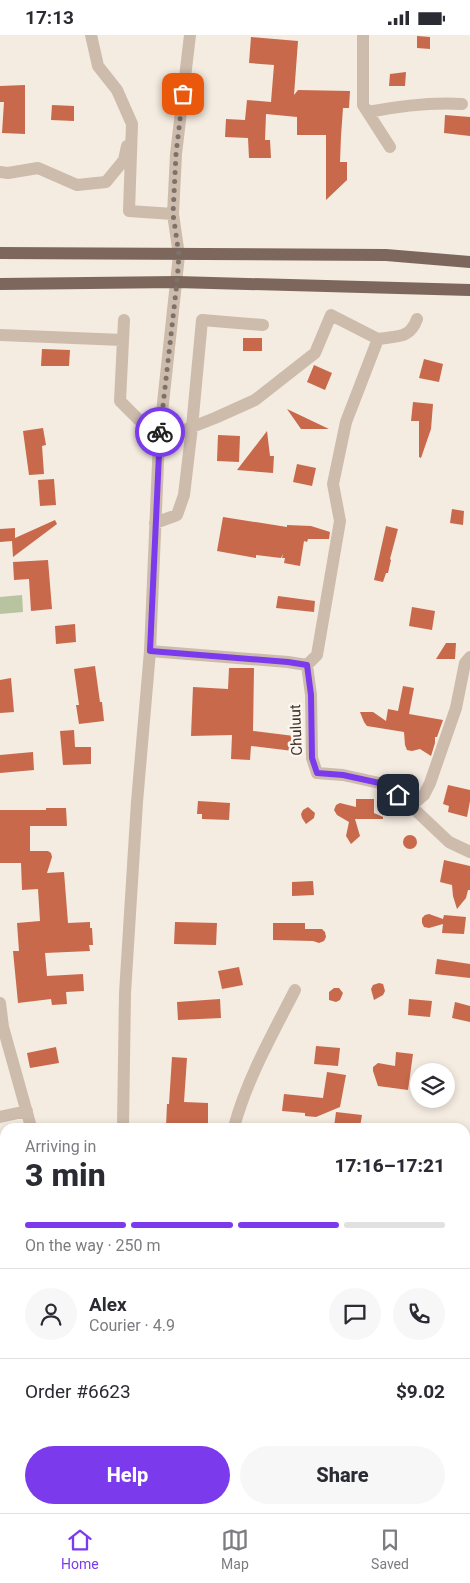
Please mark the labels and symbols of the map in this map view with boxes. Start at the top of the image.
pin [162,73,204,115]
courier [135,407,185,457]
street label: Chuluut [286,704,306,756]
pin [377,774,419,816]

